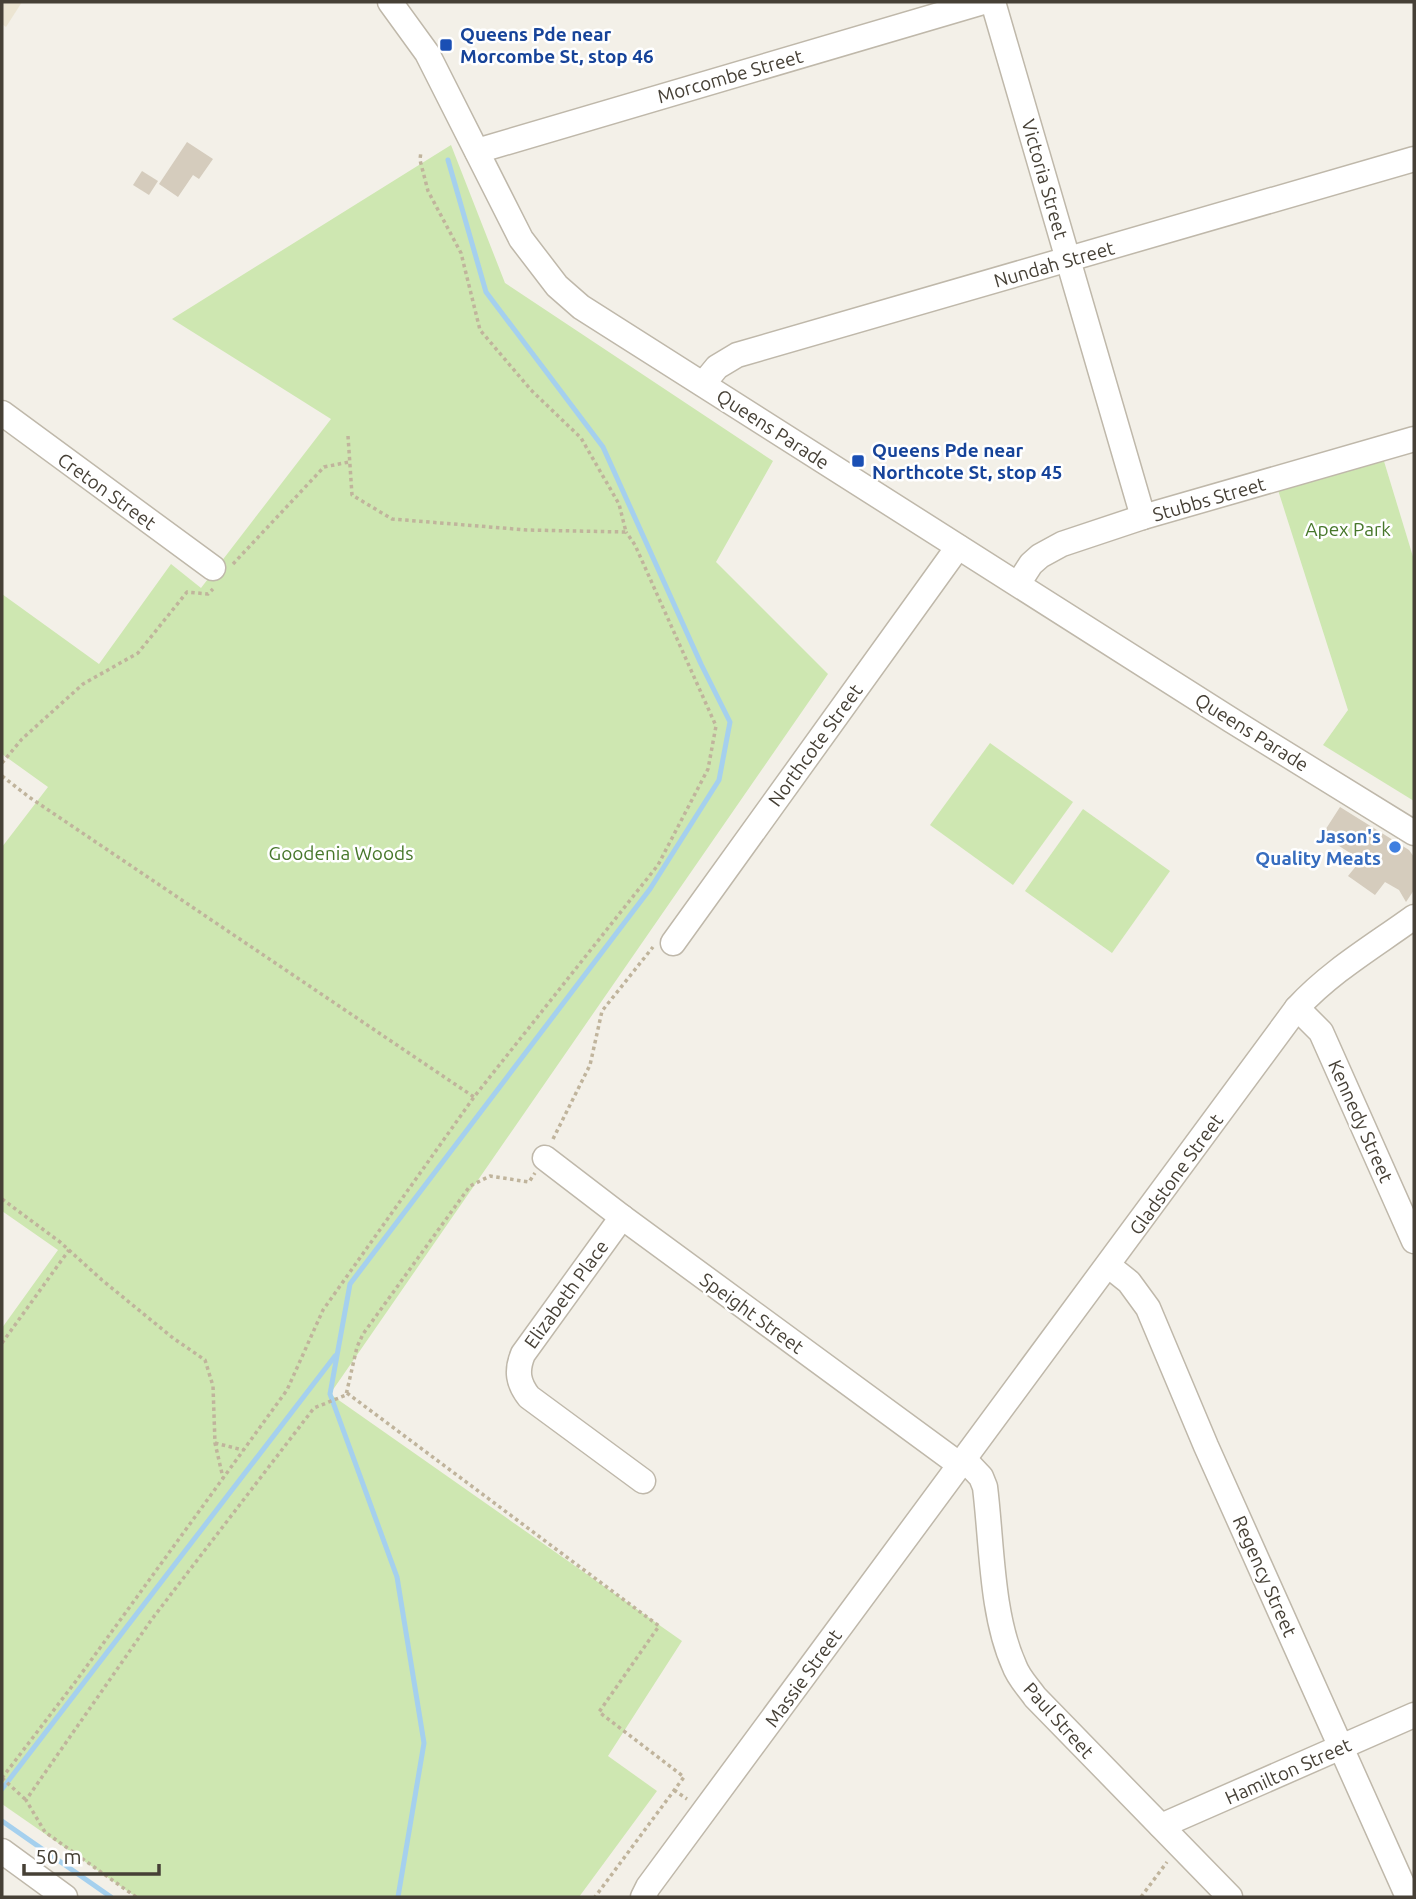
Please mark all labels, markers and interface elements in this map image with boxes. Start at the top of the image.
place label: Queens Pde near Morcombe St, stop 46 [460,23,654,67]
marker: Queens Pde near Morcombe St, stop 46 [438,37,454,53]
street label: Morcombe Street [655,45,806,107]
street label: Victoria Street [1017,117,1073,242]
street label: Nundah Street [991,236,1117,292]
street label: Queens Parade [713,385,833,473]
place label: Queens Pde near Northcote St, stop 45 [872,439,1063,483]
street label: Creton Street [54,448,161,534]
marker: Queens Pde near Northcote St, stop 45 [850,453,866,469]
street label: Stubbs Street [1150,472,1268,526]
park label: Apex Park [1305,518,1391,540]
street label: Northcote Street [763,679,867,810]
street label: Queens Parade [1191,688,1313,776]
place label: Jason's Quality Meats [1255,825,1381,869]
marker: Jason's Quality Meats [1387,839,1403,855]
park label: Goodenia Woods [269,842,413,864]
street label: Kennedy Street [1324,1056,1398,1186]
street label: Gladstone Street [1125,1109,1228,1239]
street label: Elizabeth Place [519,1236,613,1352]
street label: Speight Street [696,1268,809,1358]
street label: Regency Street [1228,1512,1302,1640]
street label: Massie Street [760,1624,846,1731]
street label: Paul Street [1019,1678,1099,1763]
street label: Hamilton Street [1221,1733,1355,1809]
scale bar [24,1832,159,1876]
text: 50 m [35,1844,82,1868]

